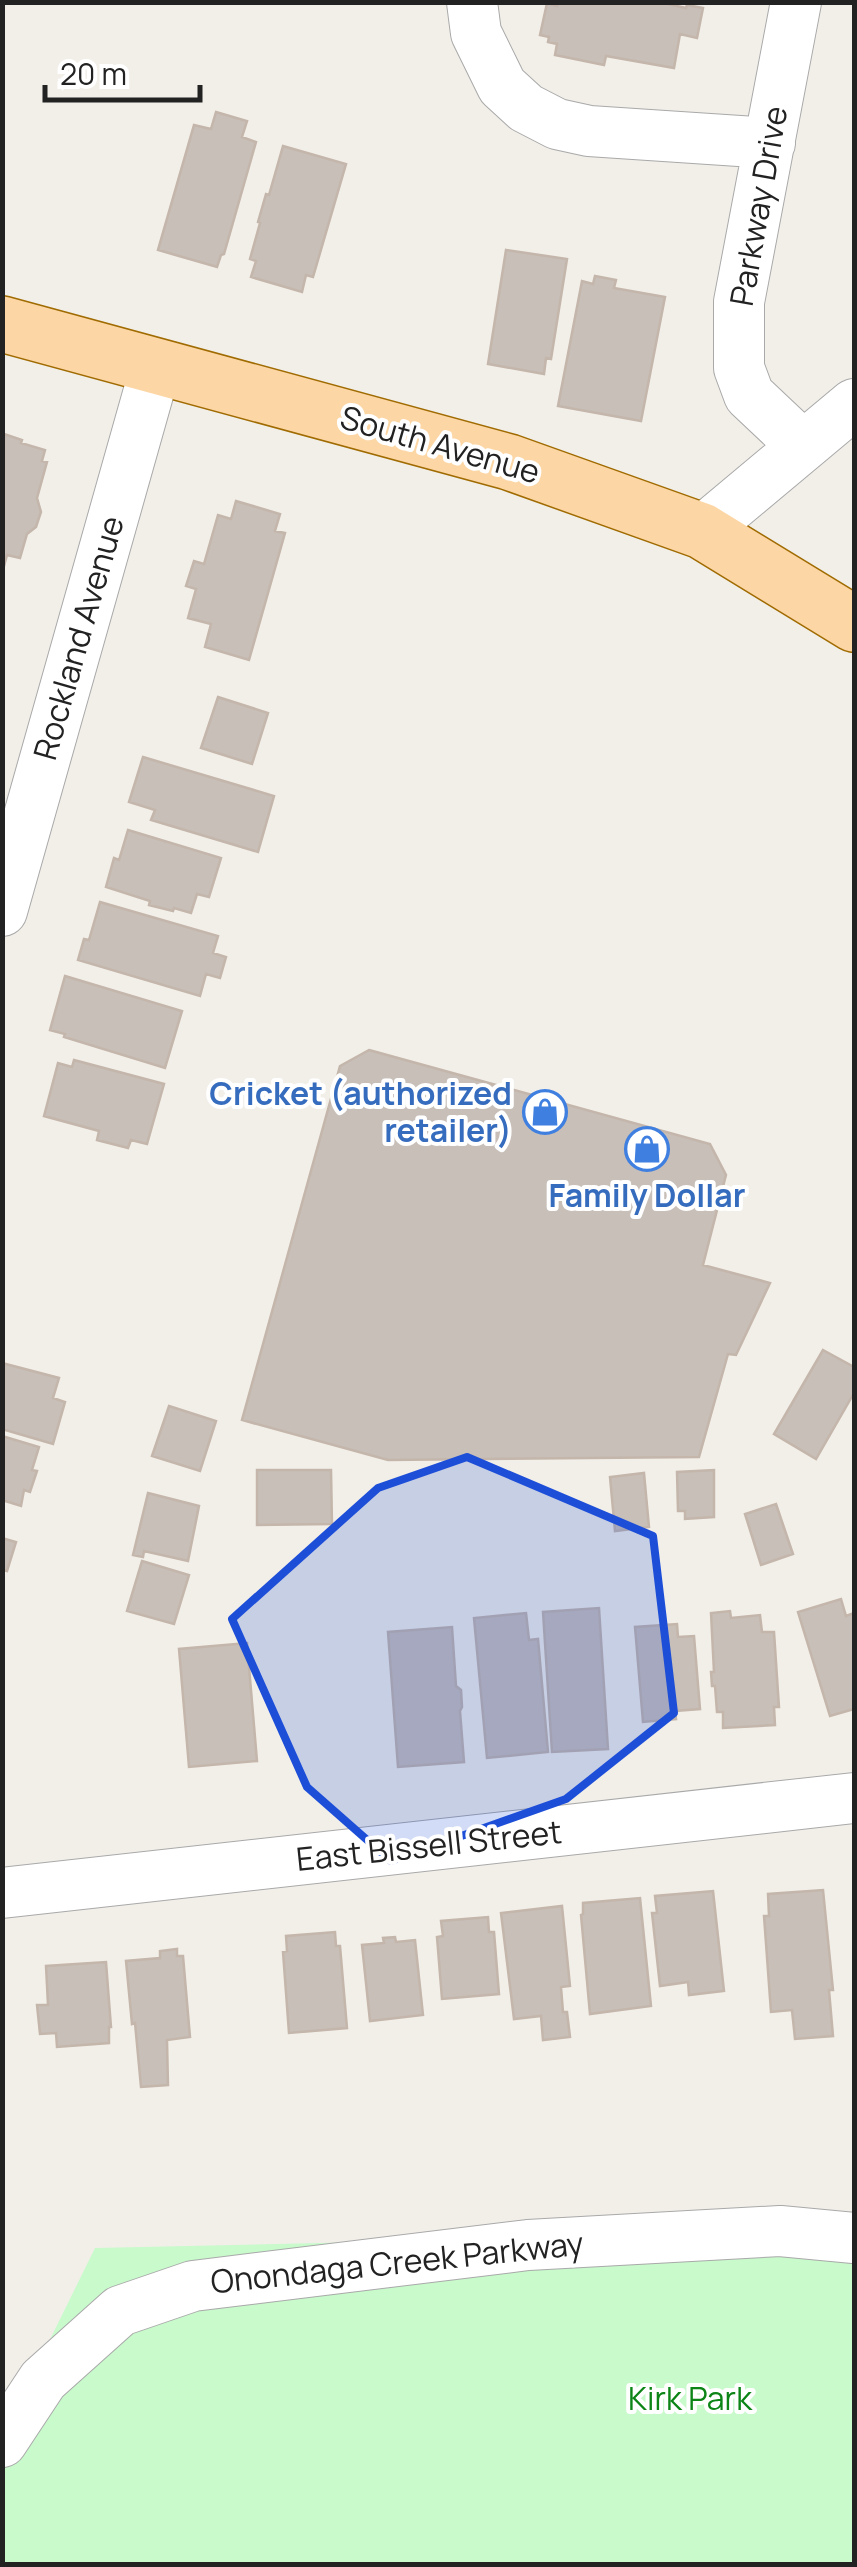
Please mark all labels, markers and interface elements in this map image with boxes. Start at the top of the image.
scale bar [45,40,200,102]
text: 20 m [60,53,127,94]
street label: Parkway Drive [719,102,797,309]
street label: South Avenue [335,395,545,494]
street label: Rockland Avenue [22,511,134,765]
place label: Cricket (authorized retailer) [209,1071,512,1152]
shop icon: Cricket (authorized retailer) [522,1089,568,1135]
shop icon: Family Dollar [624,1126,670,1172]
place label: Family Dollar [549,1173,745,1217]
street label: East Bissell Street [294,1809,564,1881]
street label: Onondaga Creek Parkway [208,2221,586,2303]
park label: Kirk Park [628,2376,753,2420]

